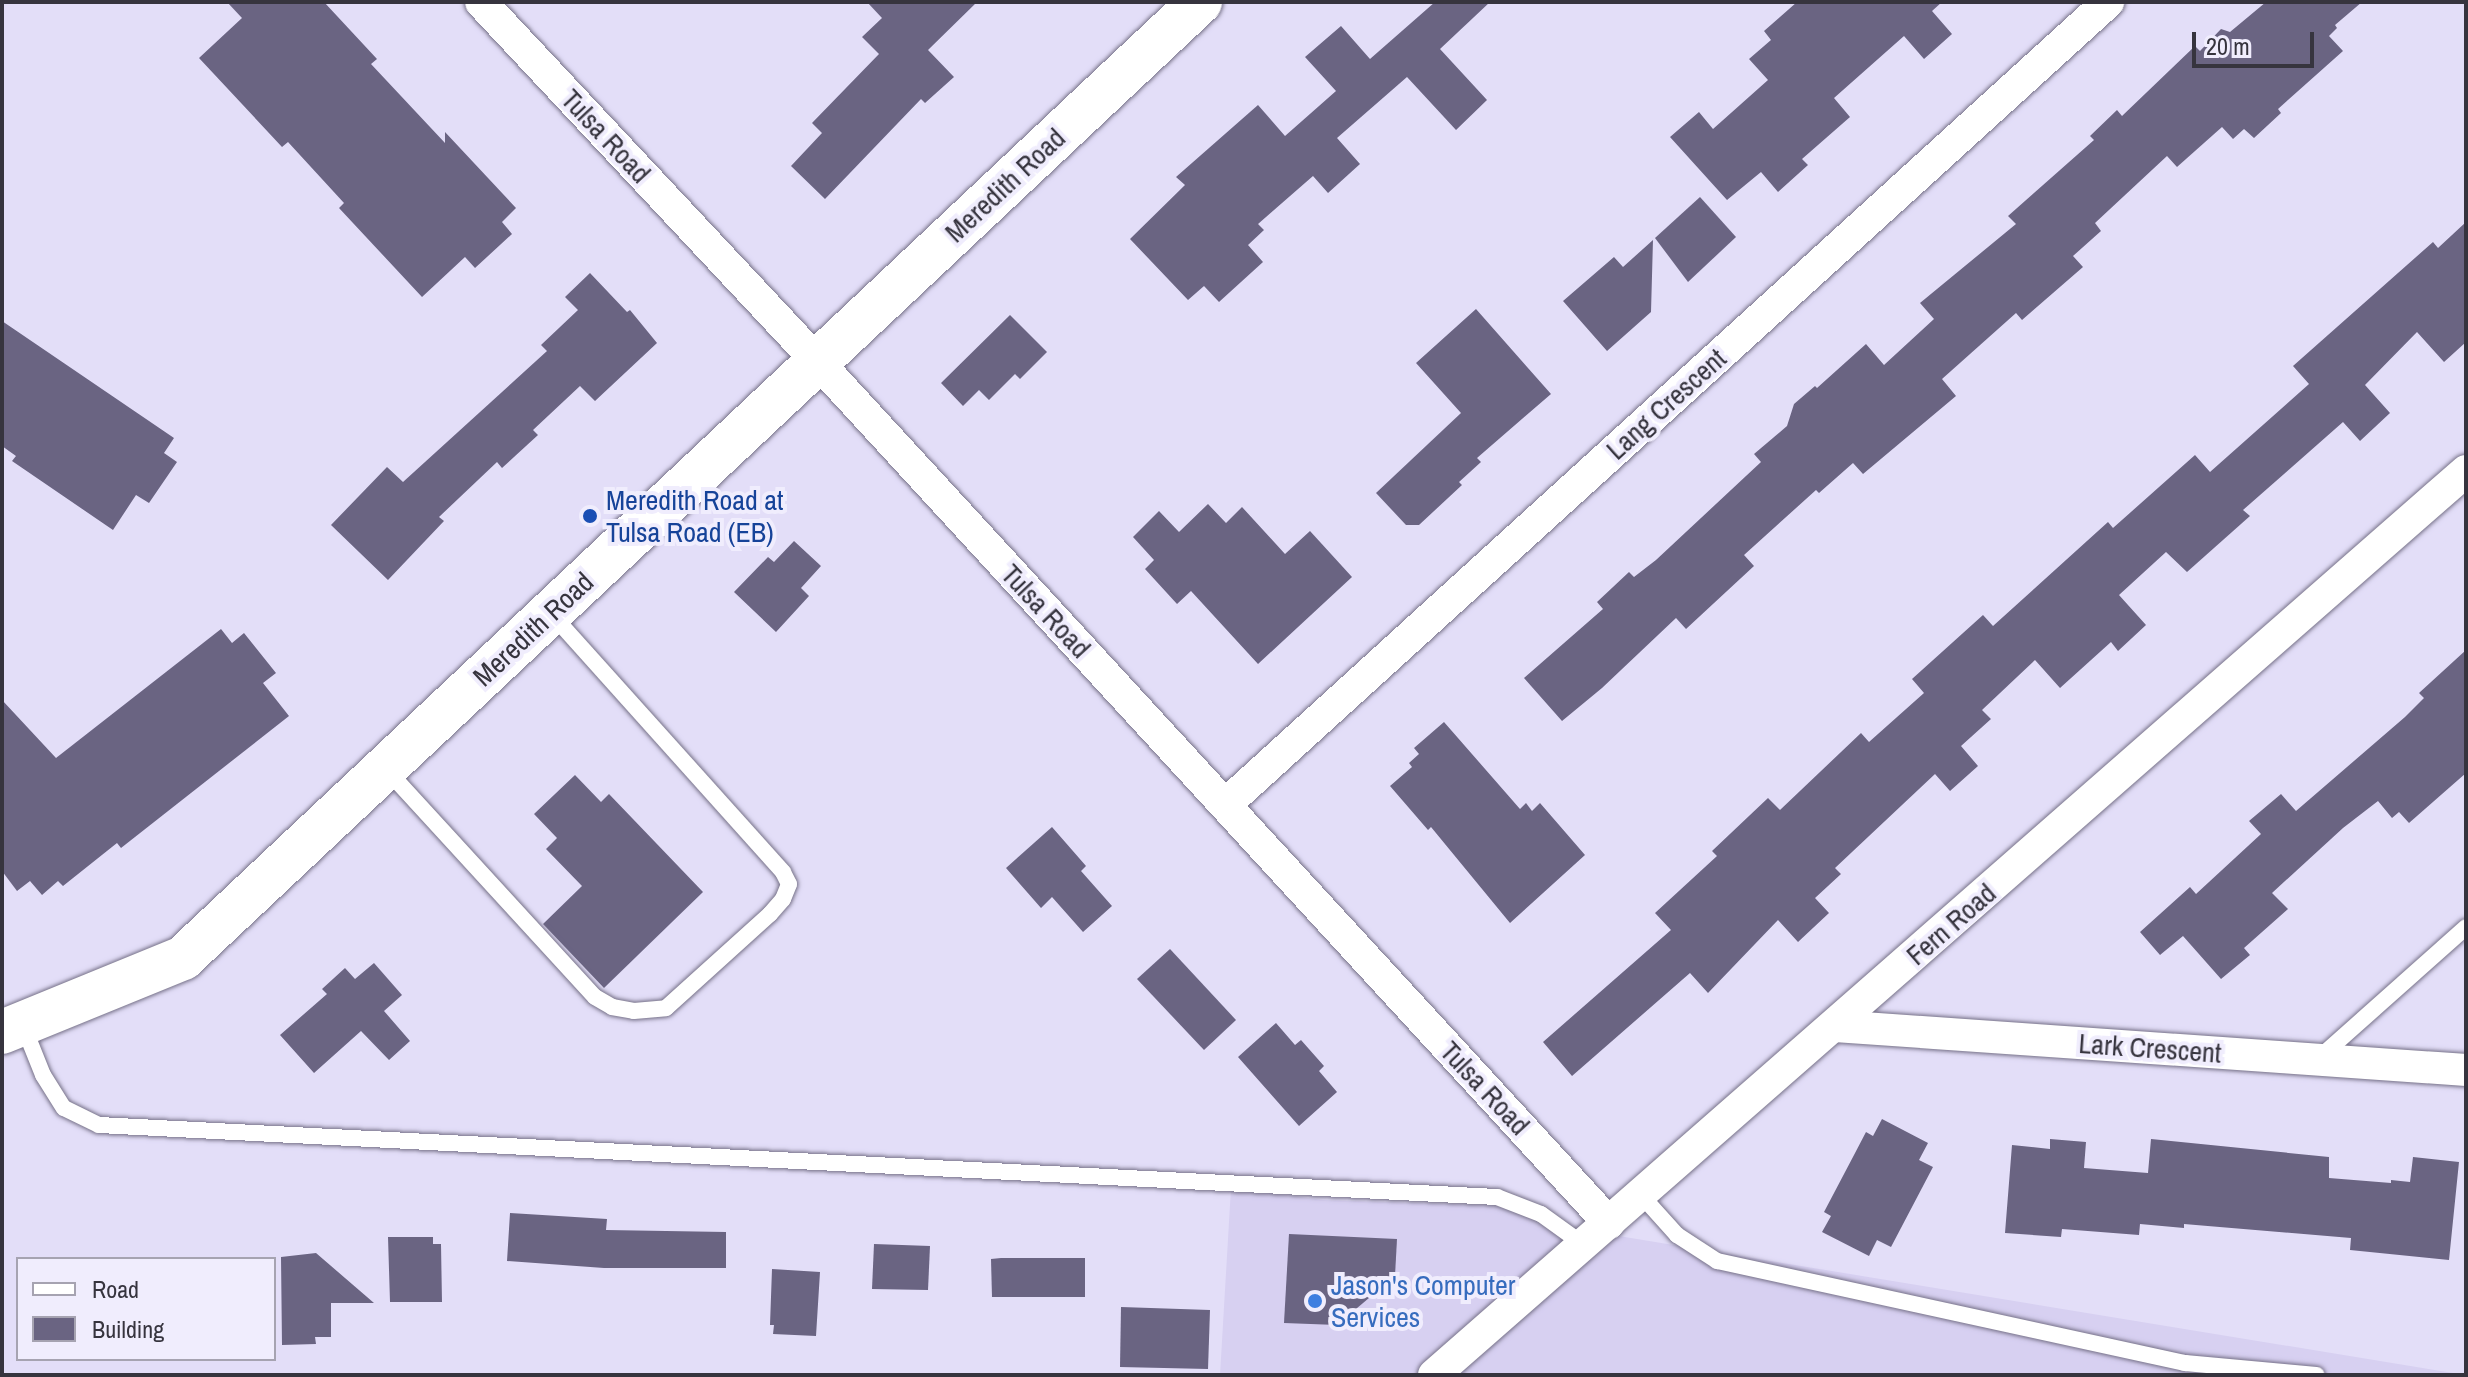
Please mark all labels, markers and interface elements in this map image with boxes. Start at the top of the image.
scale bar [2196,16,2318,66]
text: 20 m [2206,30,2250,62]
street label: Tulsa Road [554,82,658,190]
street label: Meredith Road [938,121,1072,249]
street label: Lang Crescent [1599,342,1733,466]
place label: Meredith Road at Tulsa Road (EB) [606,483,783,549]
marker: Meredith Road at Tulsa Road (EB) [581,507,599,525]
street label: Tulsa Road [994,557,1098,665]
street label: Meredith Road [466,565,600,693]
street label: Fern Road [1899,876,2003,972]
street label: Lark Crescent [2078,1026,2222,1070]
street label: Tulsa Road [1433,1034,1537,1142]
legend [16,1257,276,1361]
place label: Jason's Computer Services [1331,1268,1515,1334]
text: Road [92,1273,139,1305]
marker: Jason's Computer Services [1306,1292,1324,1310]
text: Building [92,1313,164,1345]

